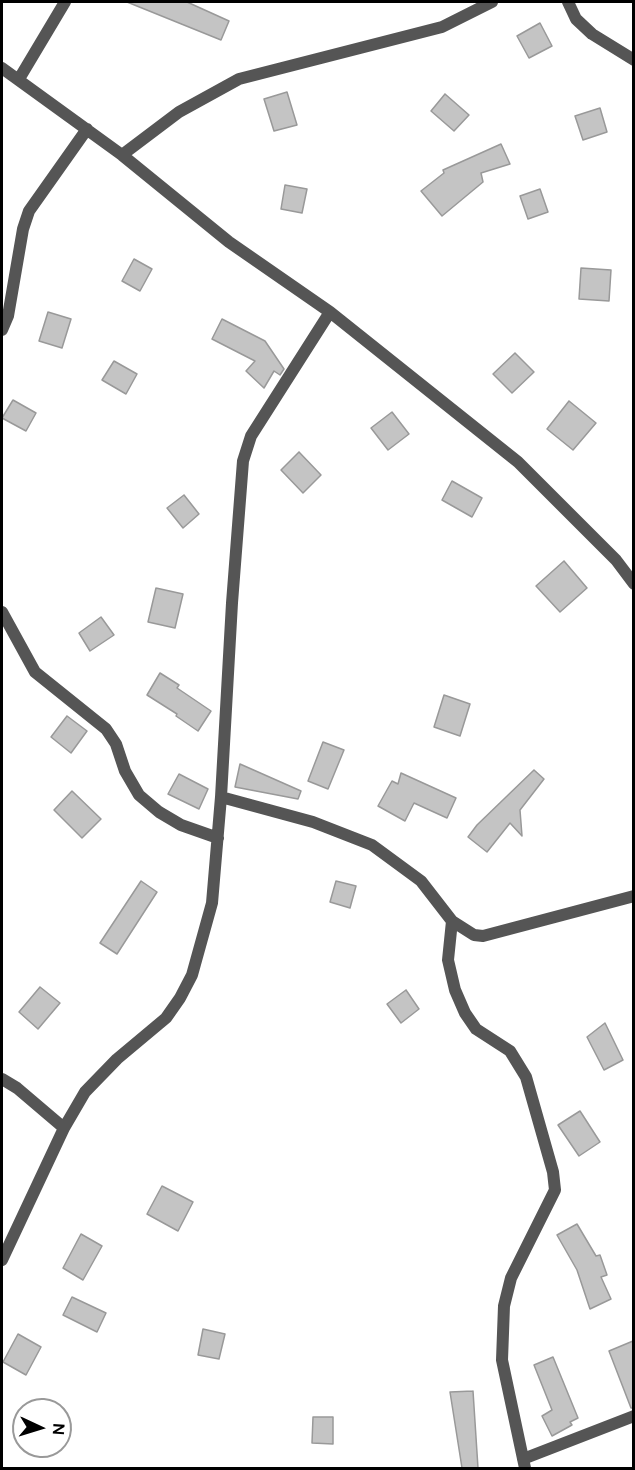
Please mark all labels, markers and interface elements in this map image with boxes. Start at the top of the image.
north arrow [12,1398,72,1458]
text: N [48,1423,69,1436]

